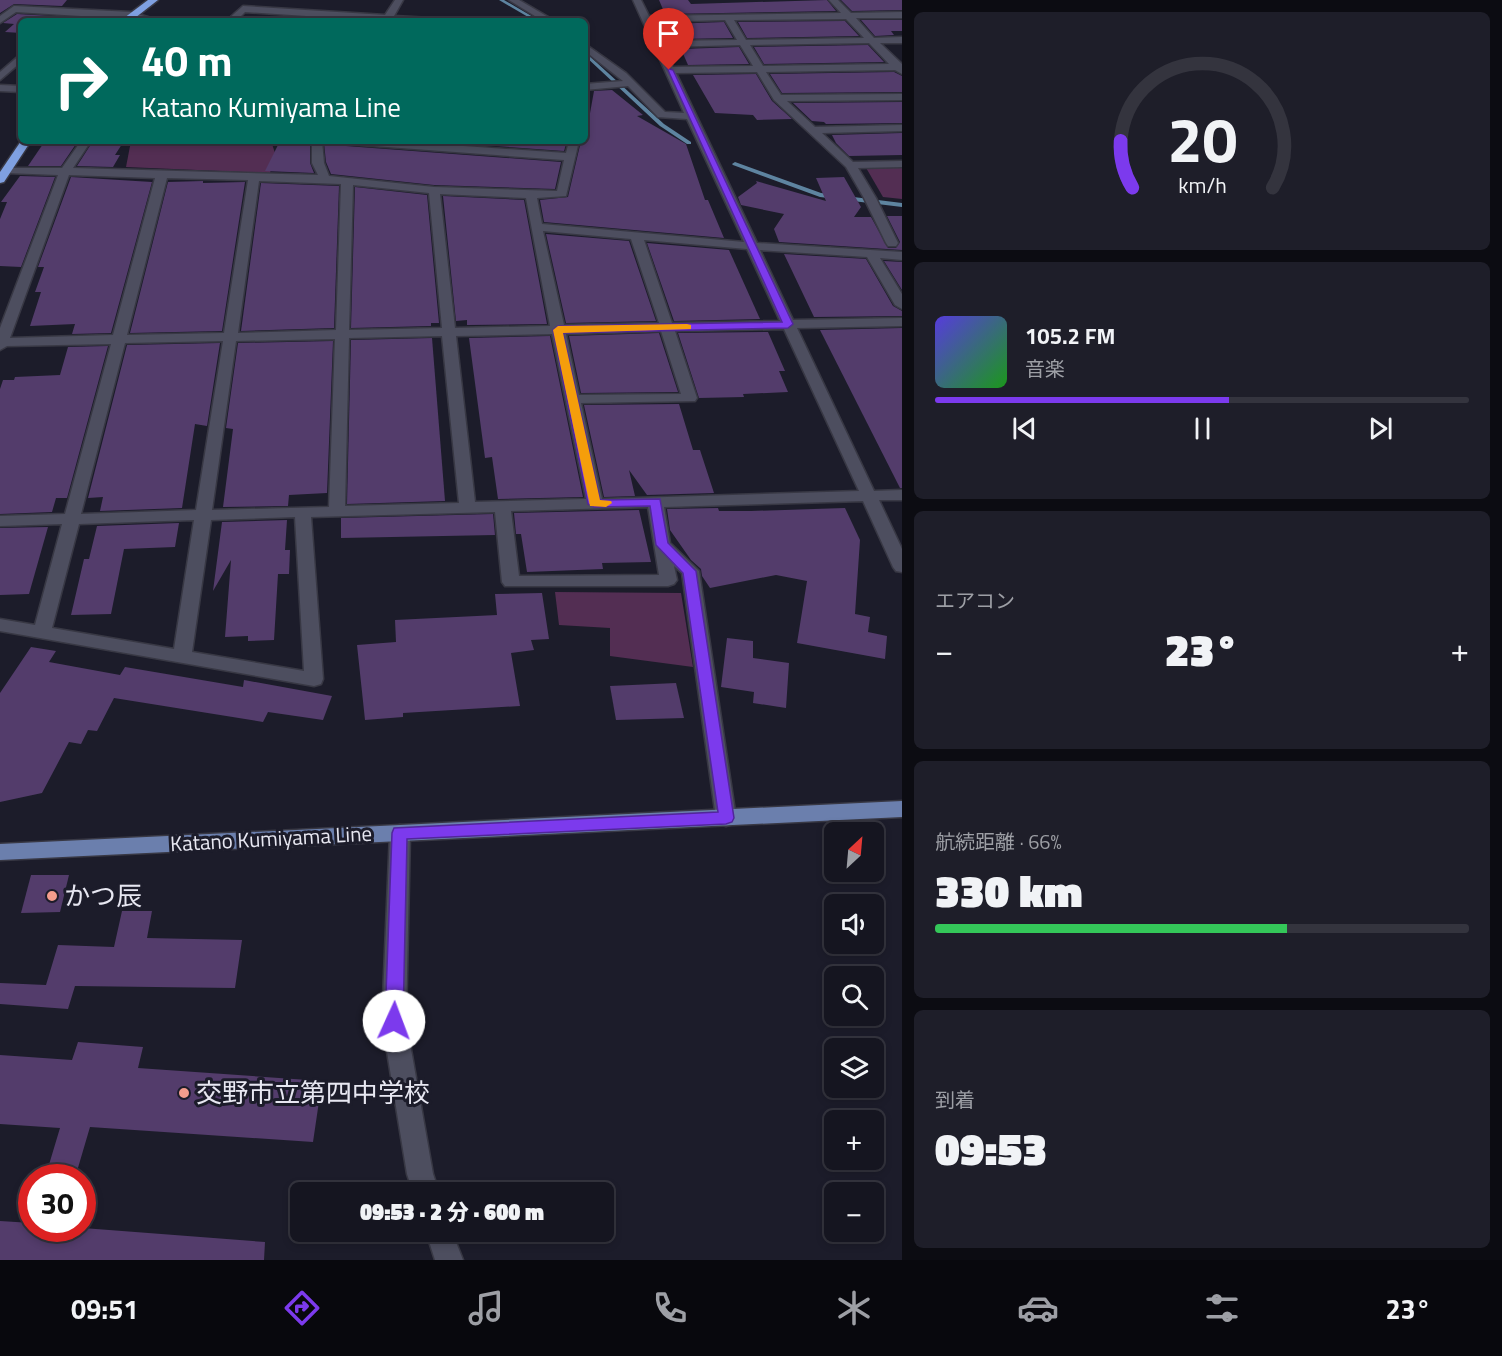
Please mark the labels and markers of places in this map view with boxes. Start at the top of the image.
pin [643,8,694,70]
place label: かつ辰 [64,876,142,915]
marker: かつ辰 [45,889,59,903]
place label: 交野市立第四中学校 [196,1073,430,1112]
marker: 交野市立第四中学校 [177,1086,191,1100]

